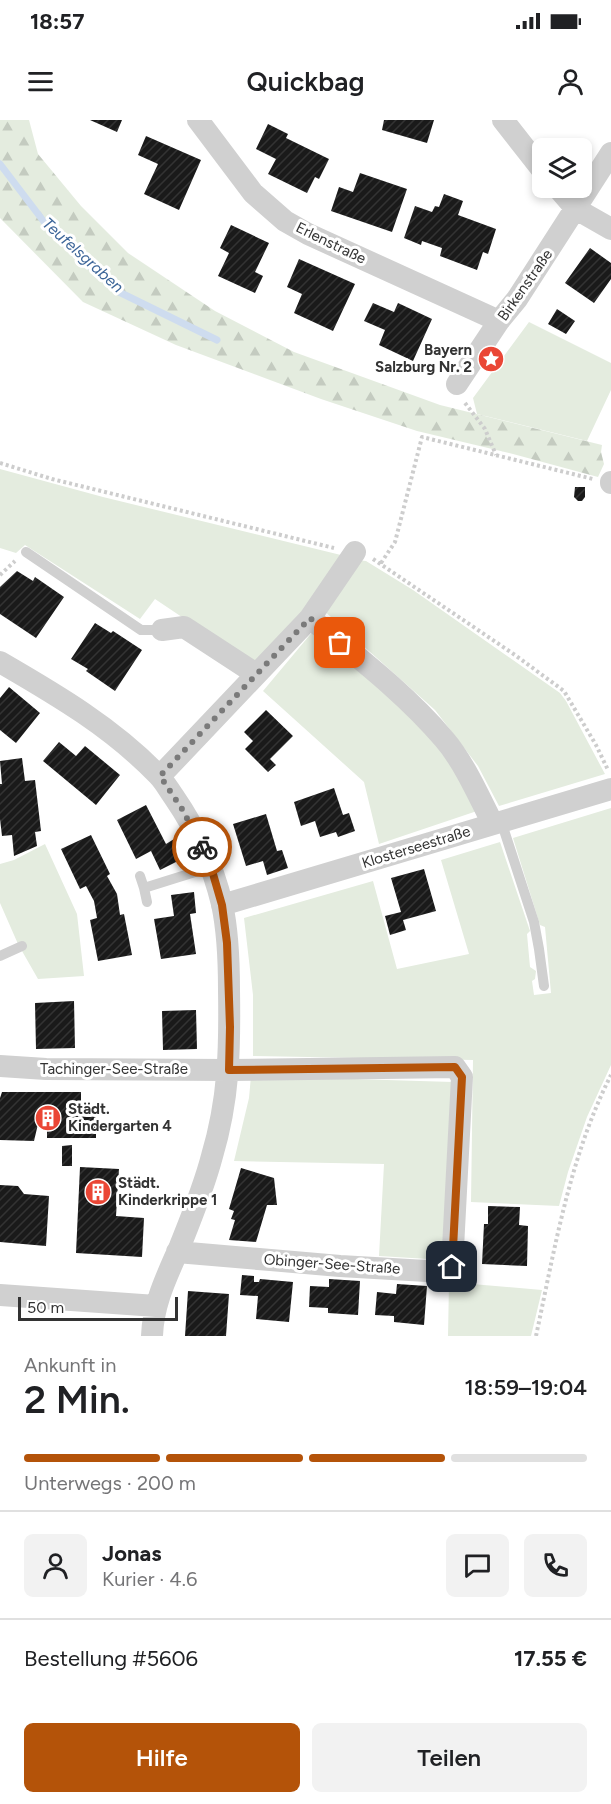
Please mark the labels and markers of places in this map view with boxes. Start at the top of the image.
place label: Bayern Salzburg Nr. 2 [375,341,472,376]
place icon: Bayern Salzburg Nr. 2 [476,344,506,374]
pin [314,617,365,668]
place label: Städt. Kindergarten 4 [68,1100,172,1135]
building icon: Städt. Kindergarten 4 [33,1103,63,1133]
place label: Städt. Kinderkrippe 1 [118,1174,217,1209]
building icon: Städt. Kinderkrippe 1 [83,1177,113,1207]
pin [426,1241,477,1292]

